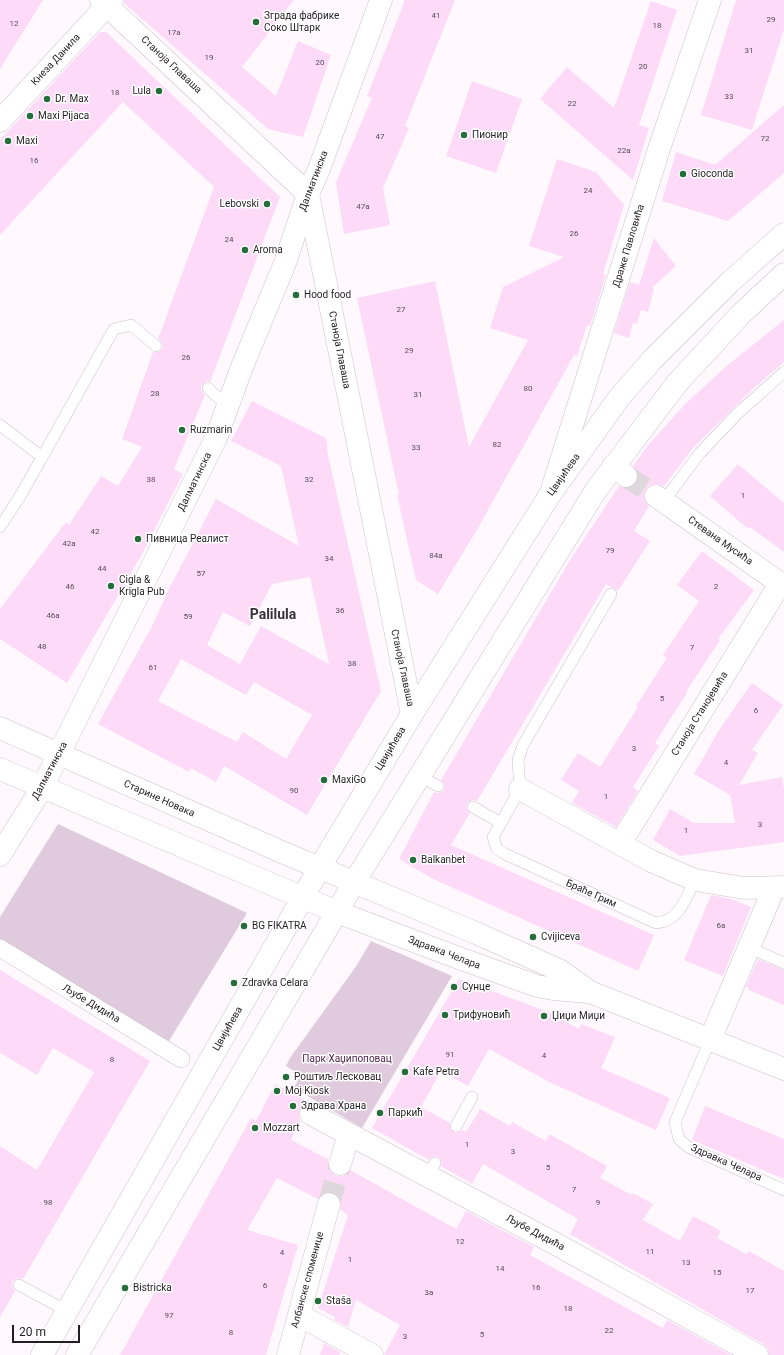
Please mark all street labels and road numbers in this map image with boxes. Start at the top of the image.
street label: Кнеза Данила [29,32,83,88]
street label: Станоја Главаша [138,34,204,96]
street label: Далматинска [297,149,331,213]
street label: Драже Павловића [611,203,647,289]
street label: Станоја Главаша [326,310,352,390]
street label: Далматинска [176,451,214,513]
street label: Цвијићева [545,451,583,499]
street label: Стевана Мусића [685,514,755,568]
street label: Станоја Главаша [388,628,416,708]
street label: Станоја Станојевића [669,670,731,758]
street label: Цвијићева [373,725,409,773]
street label: Далматинска [30,740,70,802]
street label: Старине Новака [122,778,196,820]
street label: Браће Грим [564,878,618,910]
street label: Здравка Челара [406,934,482,972]
street label: Љубе Дидића [60,982,122,1026]
street label: Цвијићева [211,1005,245,1053]
street label: Здравка Челара [689,1142,763,1184]
street label: Љубе Дидића [504,1212,566,1254]
street label: Албанске споменице [289,1230,327,1330]

